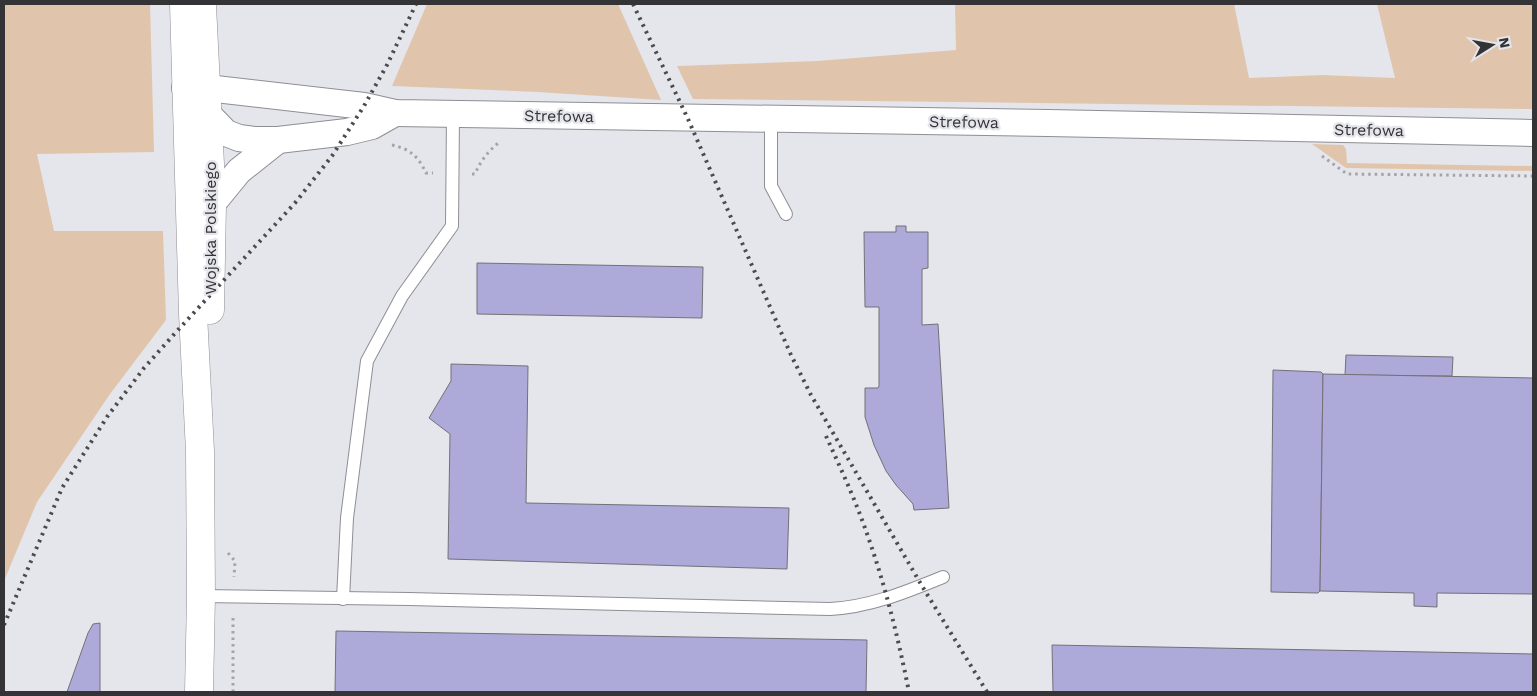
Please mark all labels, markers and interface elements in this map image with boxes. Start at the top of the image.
north arrow [1467,20,1517,70]
text: N [1496,36,1514,49]
street label: Strefowa [524,106,594,126]
street label: Strefowa [929,112,999,132]
street label: Strefowa [1334,120,1404,140]
street label: Wojska Polskiego [201,161,220,295]

